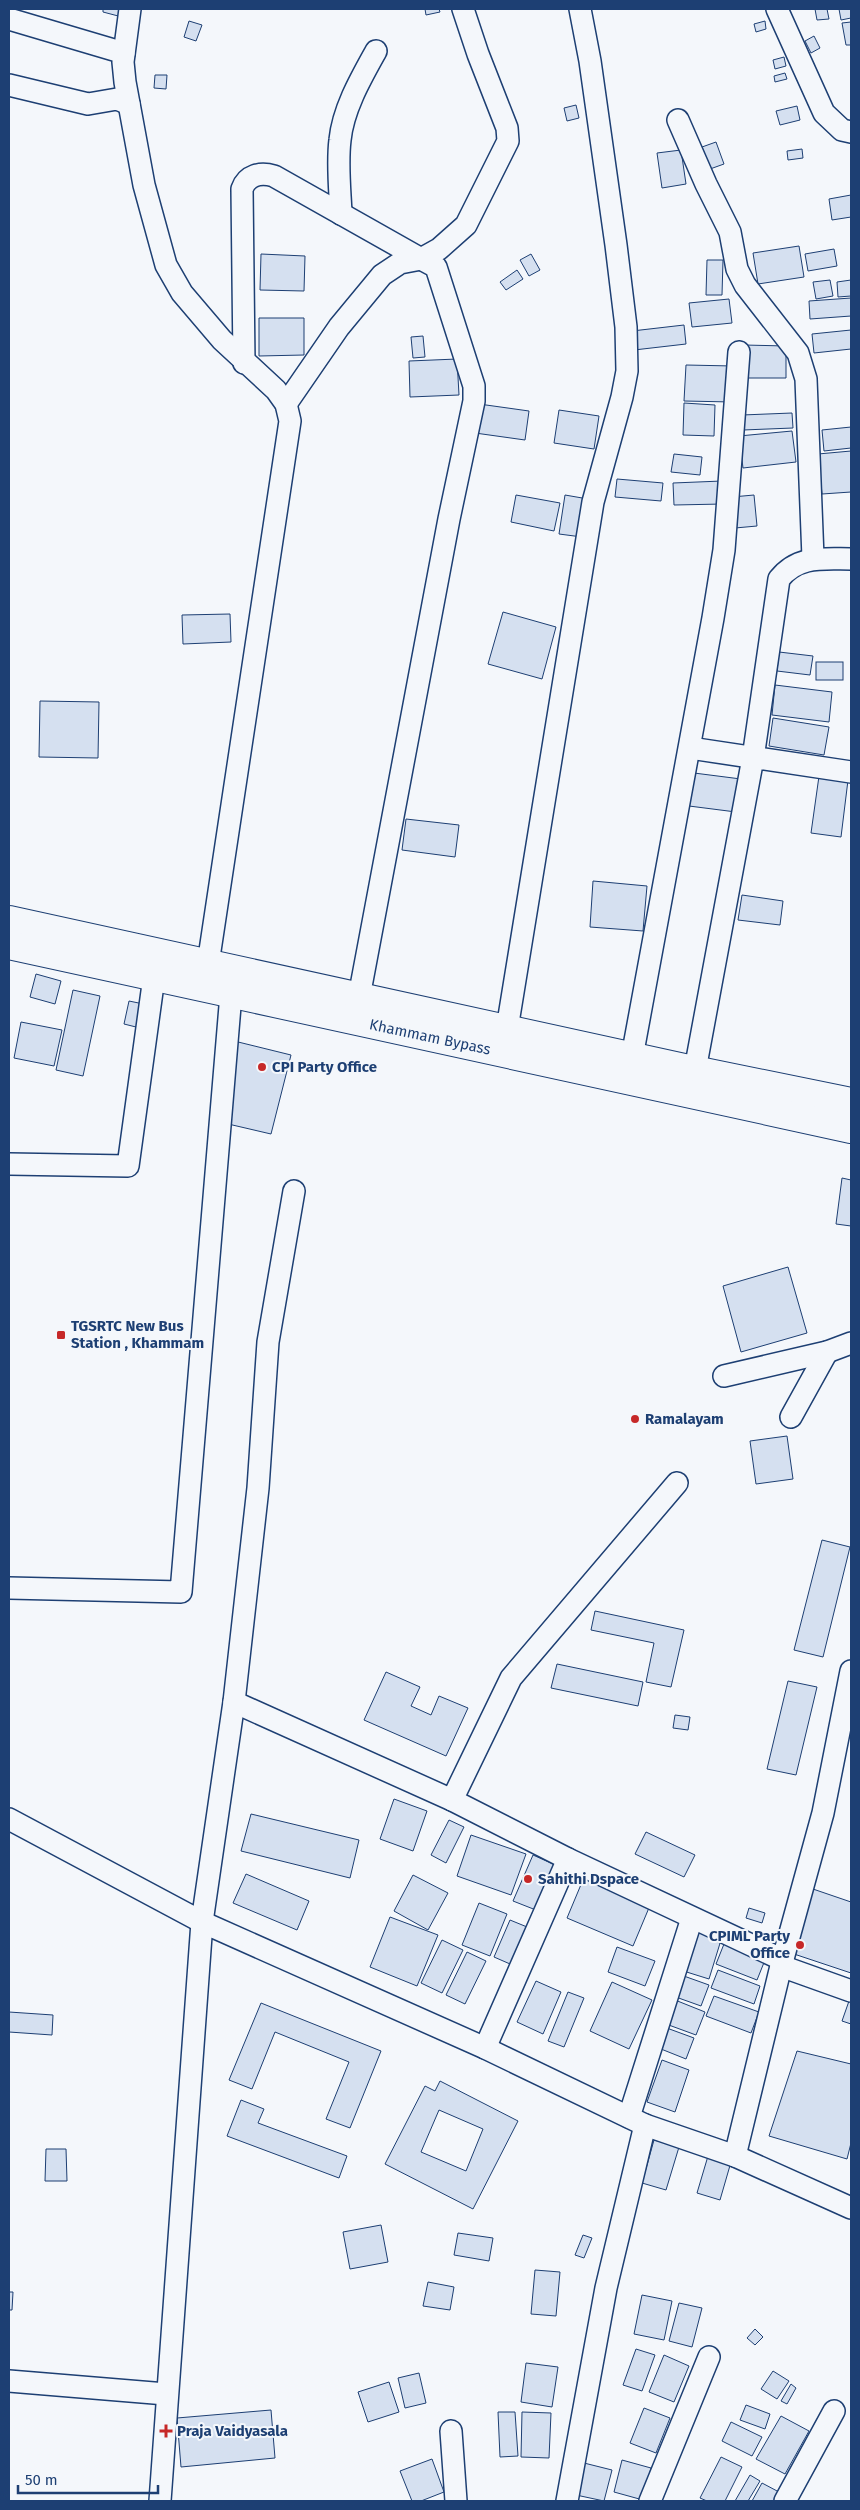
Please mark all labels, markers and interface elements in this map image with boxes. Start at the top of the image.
street label: Khammam Bypass [368,1015,492,1059]
place label: CPI Party Office [272,1058,377,1076]
marker: CPI Party Office [256,1061,268,1073]
place label: TGSRTC New Bus Station , Khammam [71,1317,204,1352]
marker: TGSRTC New Bus Station , Khammam [55,1329,67,1341]
place label: Ramalayam [645,1410,724,1428]
marker: Ramalayam [629,1413,641,1425]
place label: Sahithi Dspace [538,1870,639,1888]
marker: Sahithi Dspace [522,1873,534,1885]
place label: CPIML Party Office [709,1927,790,1962]
marker: CPIML Party Office [794,1939,806,1951]
place label: Praja Vaidyasala [177,2422,288,2440]
marker: Praja Vaidyasala [159,2424,173,2438]
scale bar [18,2462,158,2494]
text: 50 m [25,2471,58,2489]

